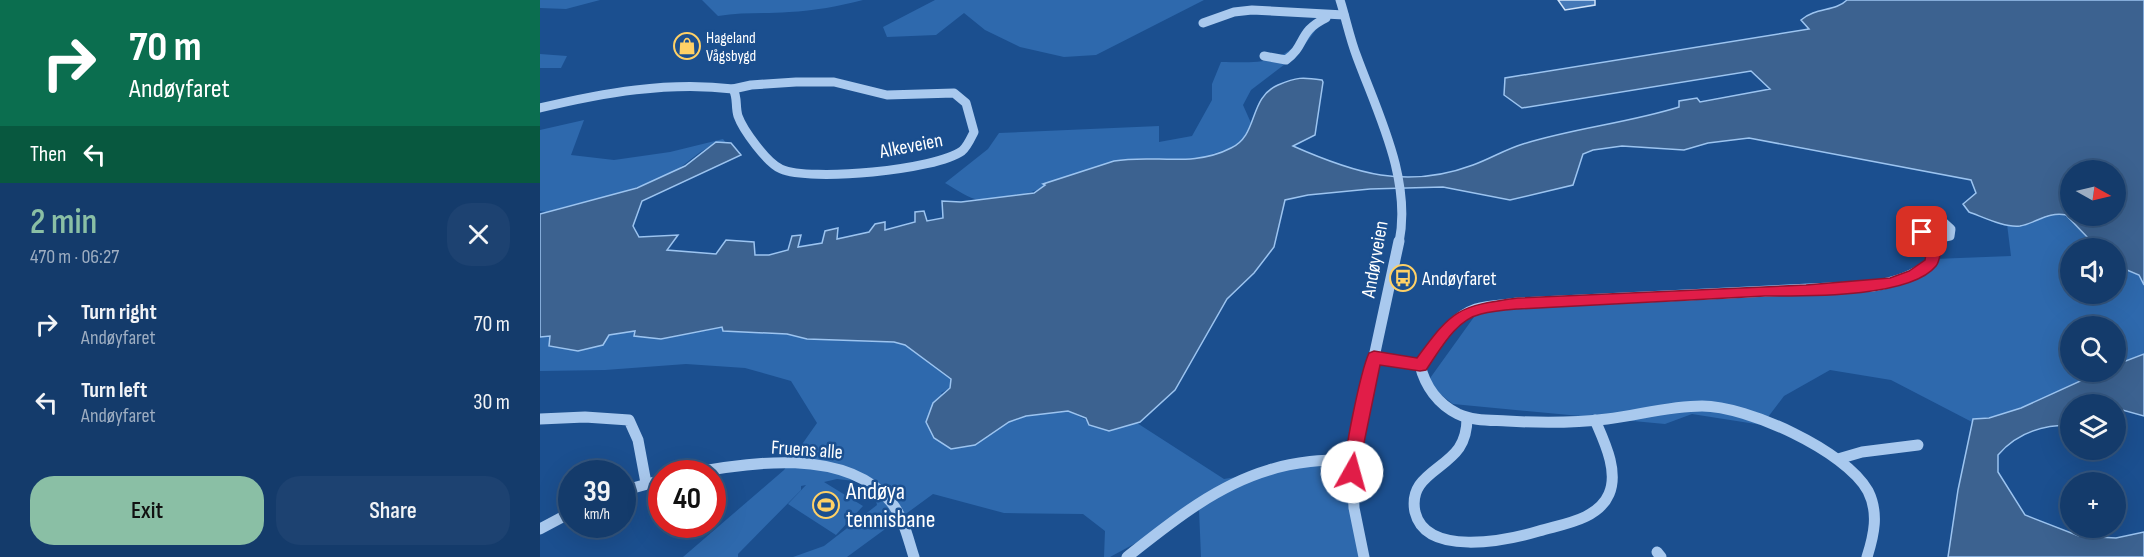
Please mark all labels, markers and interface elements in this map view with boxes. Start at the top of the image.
text: 70 m [129,22,202,73]
icon: right [30,24,108,102]
place label: Hageland Vågsbygd [706,29,756,66]
shop icon: Hageland Vågsbygd [672,31,702,61]
text: Andøyfaret [129,73,230,105]
street label: Alkeveien [877,128,945,164]
icon: left [78,138,111,171]
text: Then [30,141,66,168]
north arrow [2060,160,2126,226]
map controls [2060,160,2126,538]
text: 2 min [30,201,97,244]
button: close [447,203,510,266]
pin [1896,206,1947,257]
icon: arrive [1905,215,1938,248]
street label: Andøyveien [1356,219,1394,300]
button: sound [2060,238,2126,304]
text: 470 m · 06:27 [30,245,119,269]
bus stop icon: Andøyfaret [1388,263,1418,293]
place label: Andøyfaret [1421,267,1497,291]
text: Turn right [81,299,157,326]
icon: right [30,308,63,341]
text: 70 m [474,311,510,338]
button: search [2060,316,2126,382]
text: Andøyfaret [81,326,156,350]
text: Turn left [81,377,147,404]
icon: left [30,386,63,419]
text: 30 m [473,389,510,416]
button: layers [2060,394,2126,460]
text: Andøyfaret [81,404,156,428]
street label: Fruens alle [770,436,844,464]
position arrow [1320,440,1384,504]
speed limit sign: 40 [648,460,726,538]
button: + [2060,472,2126,538]
text: 39 [583,474,611,510]
button: Exit [30,476,264,545]
button: Share [276,476,510,545]
place label: Andøya tennisbane [845,477,936,534]
sports icon: Andøya tennisbane [811,490,841,520]
text: km/h [584,505,610,524]

